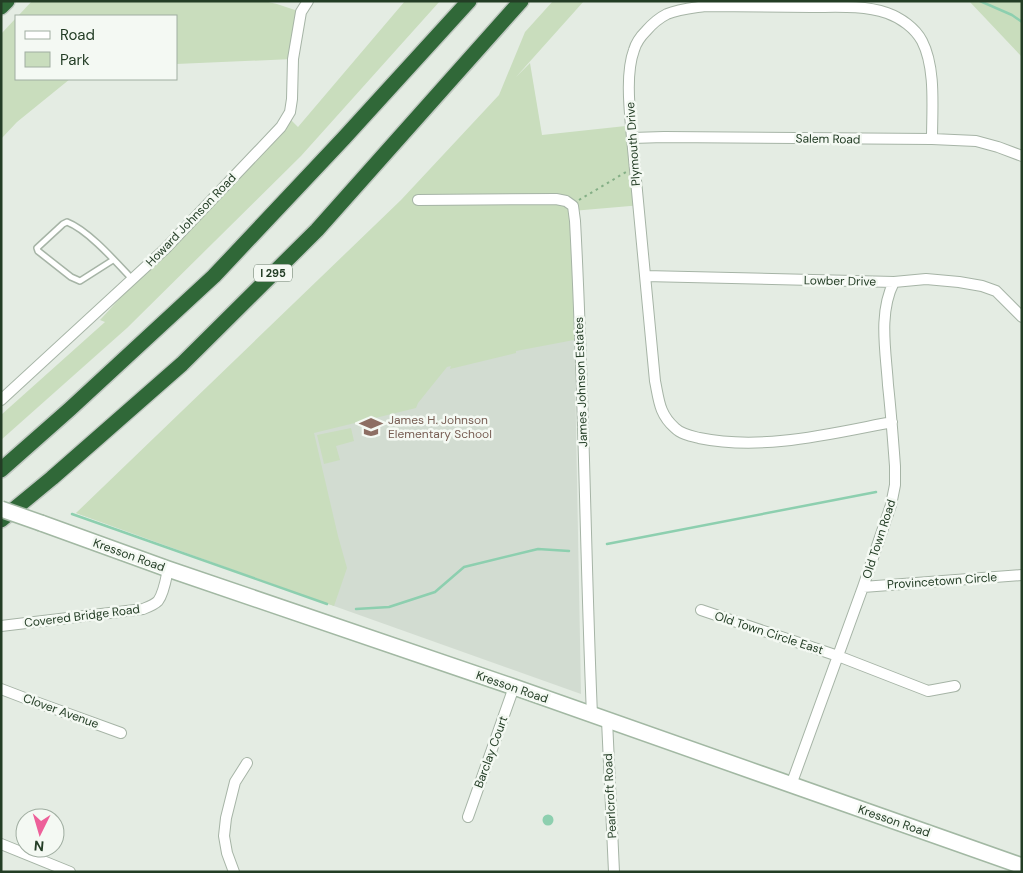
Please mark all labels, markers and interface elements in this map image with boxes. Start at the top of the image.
legend [15,15,178,80]
text: Road [60,25,95,45]
text: Park [60,50,90,70]
street label: Plymouth Drive [622,101,644,187]
street label: Salem Road [795,130,861,148]
street label: Howard Johnson Road [142,170,240,270]
road number: I 295 [254,264,292,282]
street label: Lowber Drive [804,272,877,290]
street label: James Johnson Estates [571,317,591,447]
place label: James H. Johnson Elementary School [388,412,492,442]
school or university icon: James H. Johnson Elementary School [358,414,384,440]
street label: Old Town Road [859,497,899,581]
street label: Kresson Road [91,535,167,575]
street label: Provincetown Circle [886,569,998,593]
street label: Covered Bridge Road [23,601,141,631]
street label: Old Town Circle East [713,608,826,658]
street label: Kresson Road [474,667,550,707]
street label: Clover Avenue [21,690,101,732]
street label: Barclay Court [471,714,512,790]
street label: Pearlcroft Road [600,753,620,839]
street label: Kresson Road [856,801,932,841]
north arrow [15,808,65,858]
text: N [33,837,45,855]

